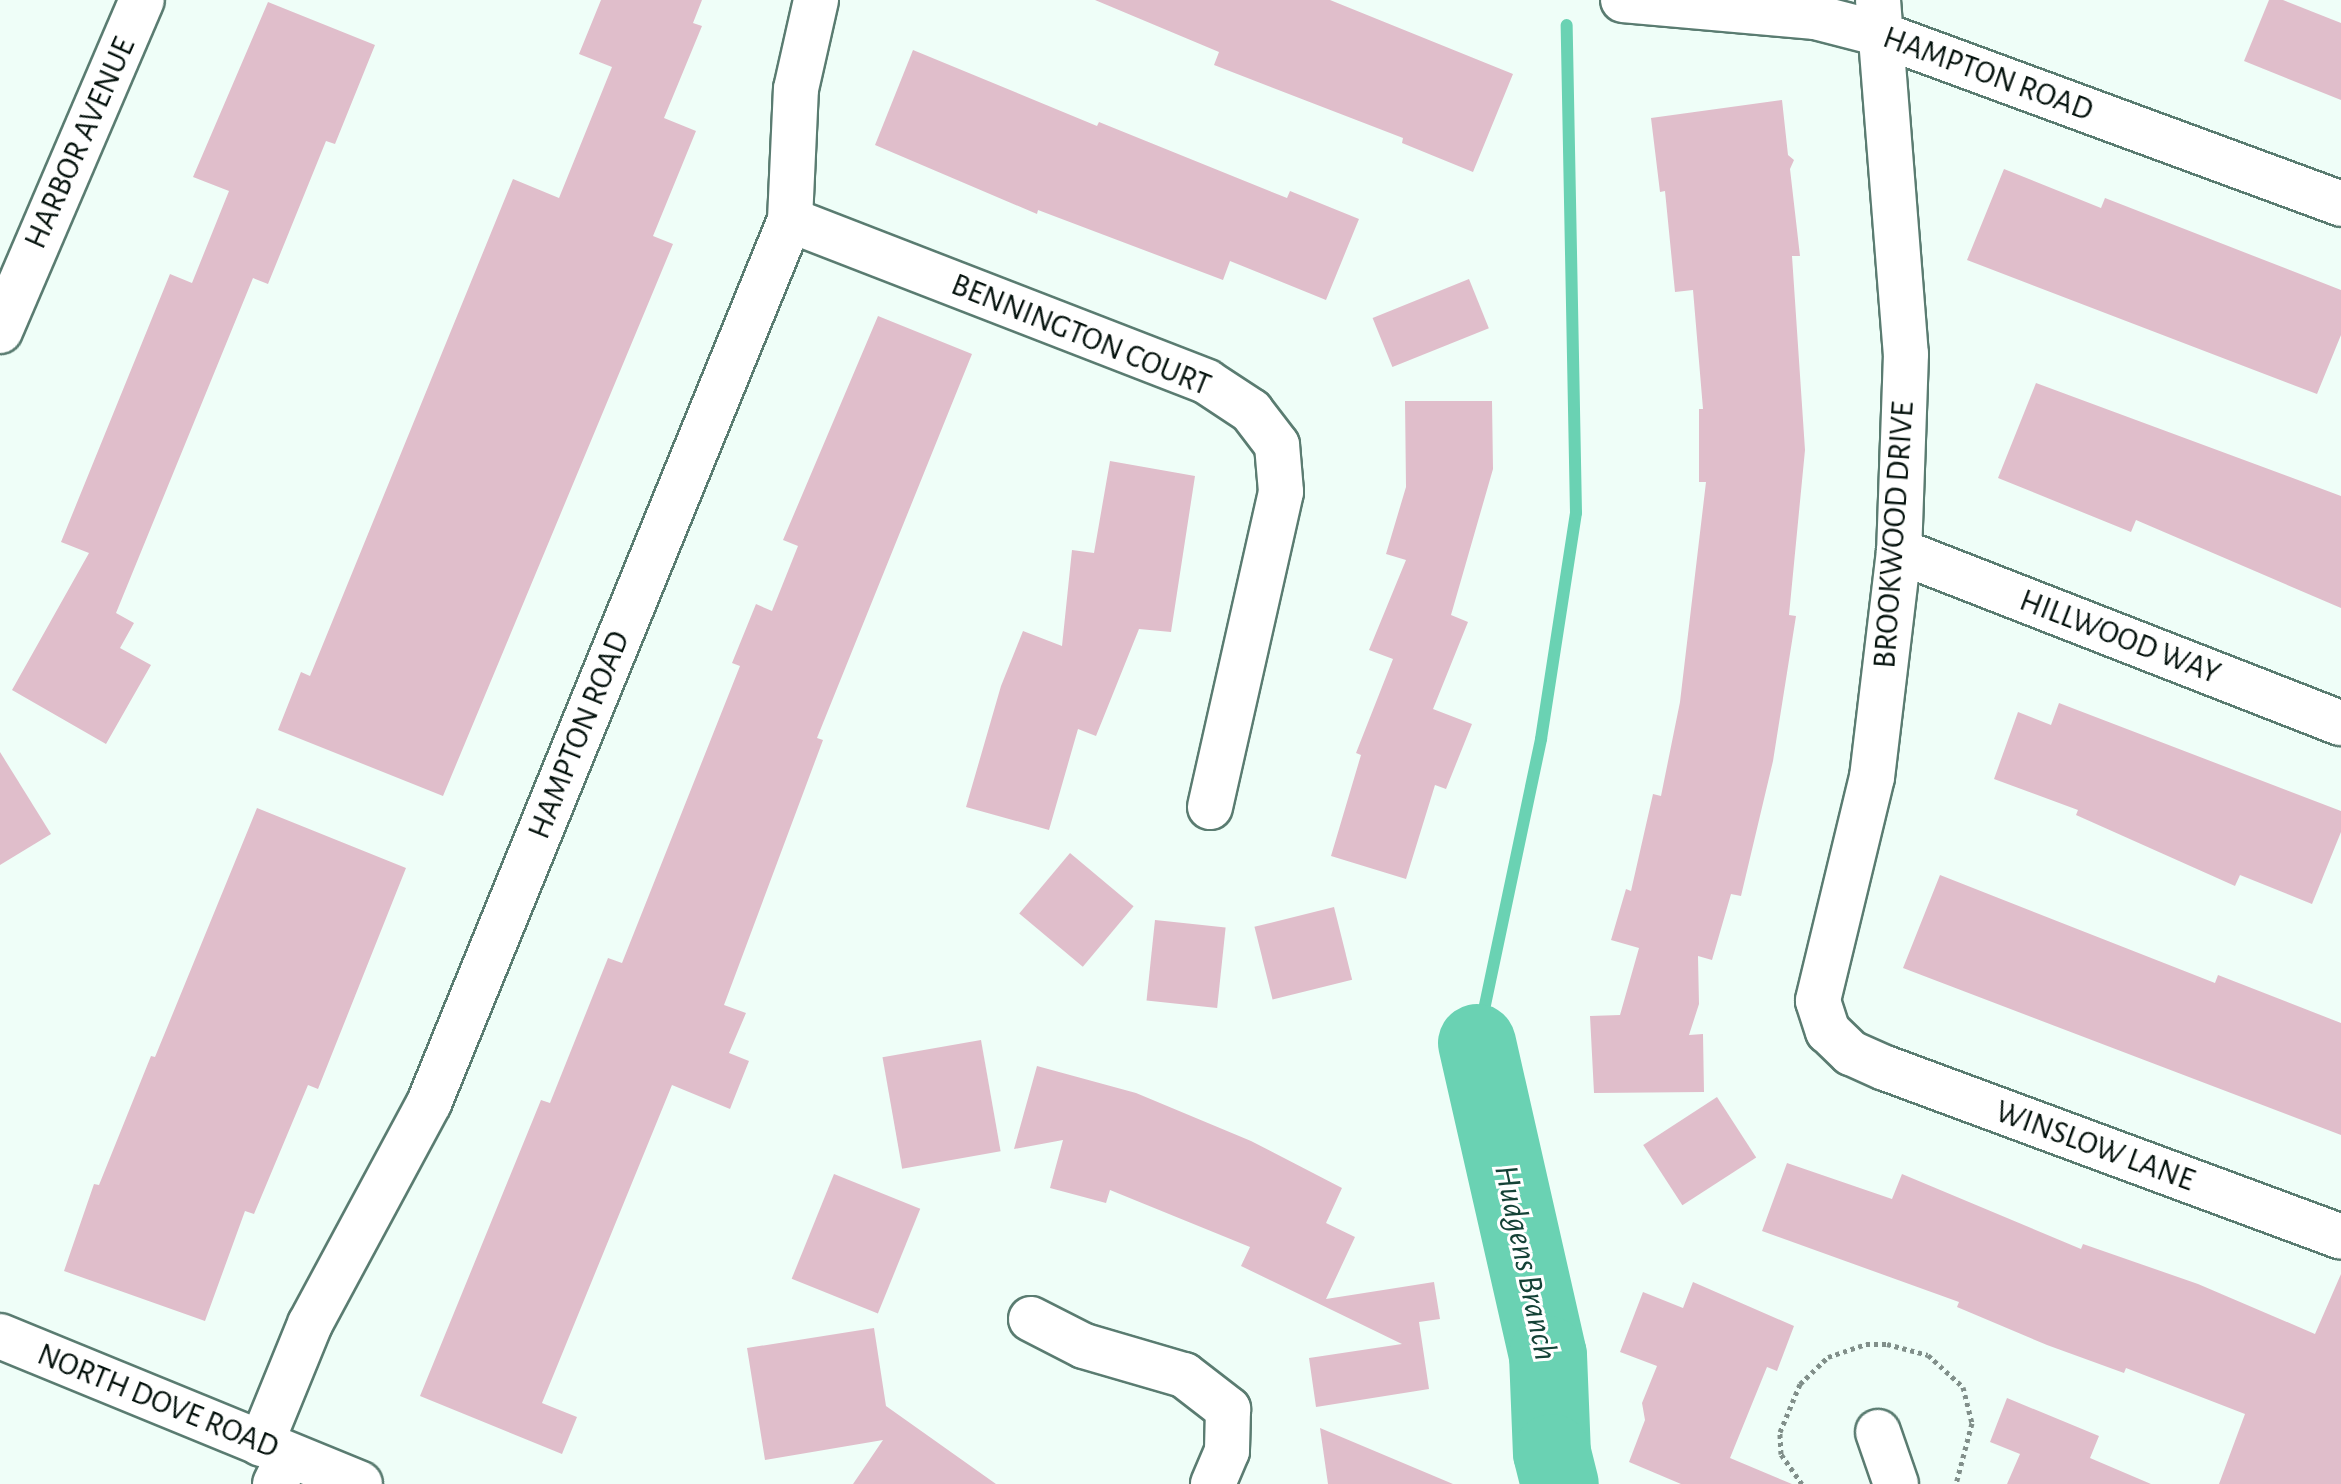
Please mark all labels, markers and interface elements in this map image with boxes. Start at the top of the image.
street label: HAMPTON ROAD [1878,18,2098,130]
street label: HARBOR AVENUE [16,31,144,255]
street label: BENNINGTON COURT [946,265,1216,405]
street label: BROOKWOOD DRIVE [1866,400,1922,670]
street label: HILLWOOD WAY [2014,581,2226,693]
street label: HAMPTON ROAD [520,626,638,844]
street label: WINSLOW LANE [1990,1092,2200,1200]
water label: Hudgens Branch [1484,1162,1566,1364]
street label: NORTH DOVE ROAD [32,1335,284,1467]

